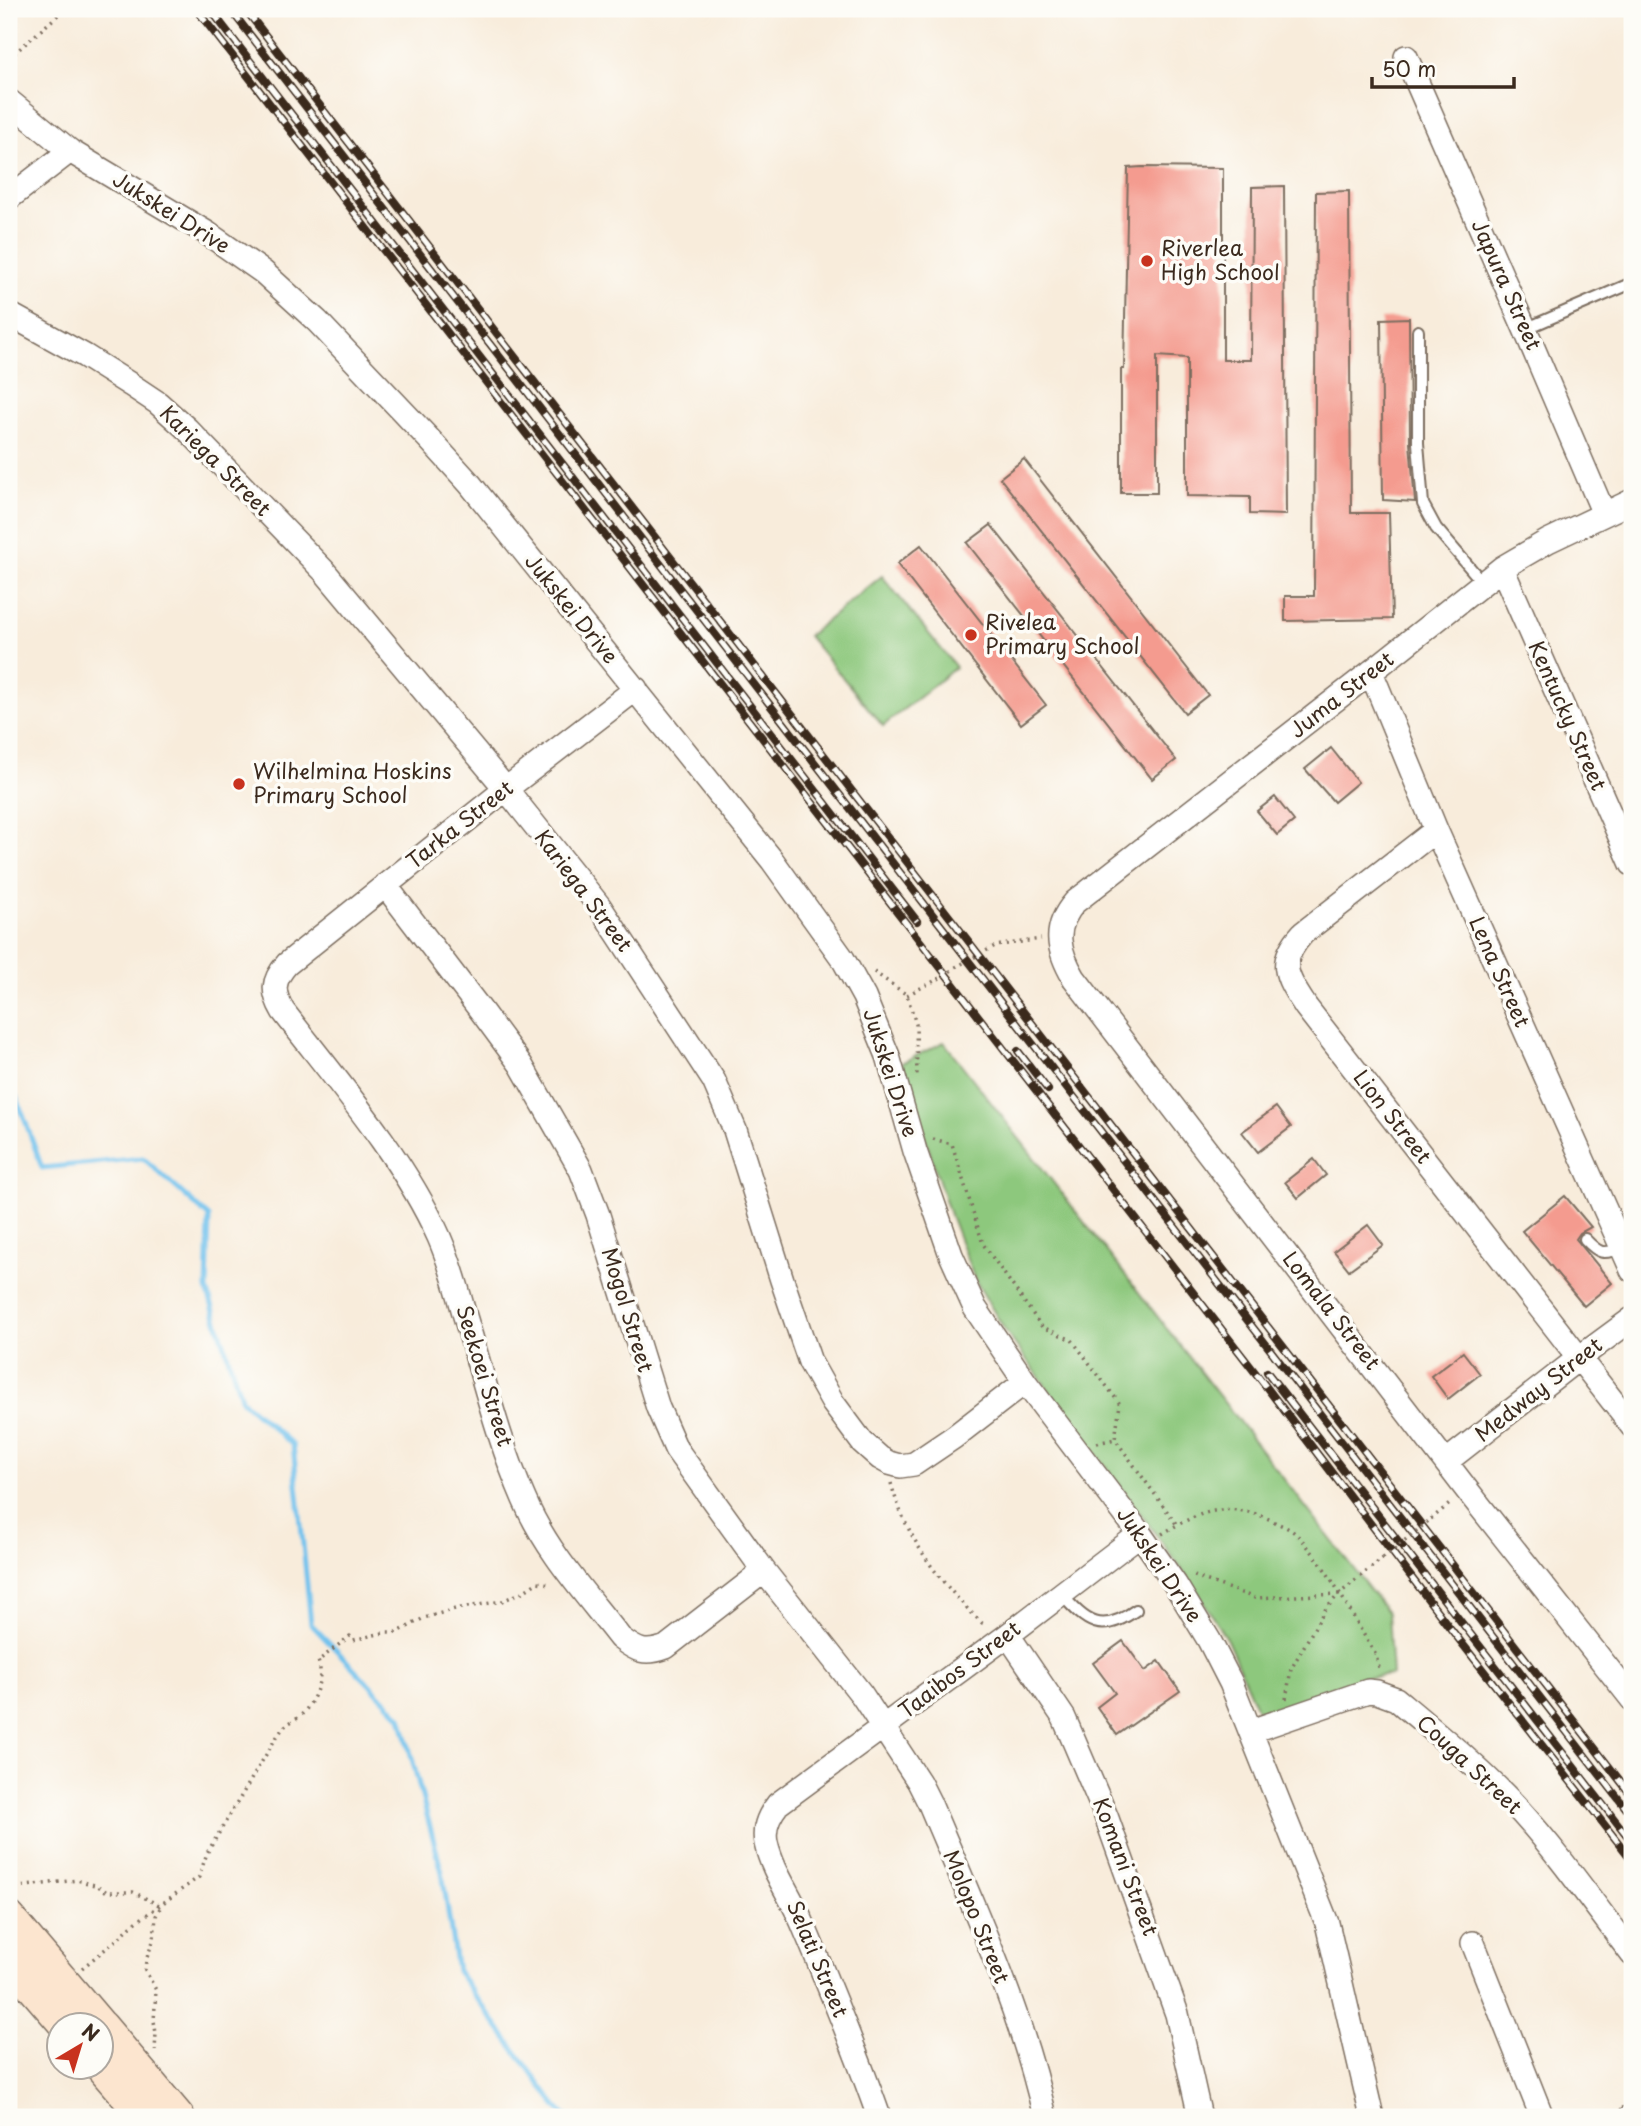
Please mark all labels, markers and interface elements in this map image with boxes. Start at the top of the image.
scale bar [1372,46,1513,90]
text: 50 m [1382,52,1436,84]
street label: Jukskei Drive [107,162,237,260]
street label: Japura Street [1465,214,1551,355]
place label: Riverlea High School [1161,231,1280,287]
marker: Riverlea High School [1139,253,1155,269]
street label: Kariega Street [153,397,279,523]
street label: Jukskei Drive [518,546,627,670]
place label: Rivelea Primary School [985,605,1140,661]
marker: Rivelea Primary School [963,627,979,643]
street label: Kentucky Street [1521,635,1616,795]
street label: Juma Street [1282,642,1400,744]
place label: Wilhelmina Hoskins Primary School [253,754,452,810]
street label: Tarka Street [398,771,519,876]
marker: Wilhelmina Hoskins Primary School [231,776,247,792]
street label: Kariega Street [528,822,641,958]
street label: Lena Street [1462,911,1540,1032]
street label: Jukskei Drive [856,1004,928,1141]
street label: Lion Street [1347,1062,1440,1170]
street label: Mogol Street [595,1243,663,1376]
street label: Lomala Street [1276,1244,1389,1376]
street label: Seekoei Street [449,1301,523,1450]
street label: Medway Street [1467,1328,1608,1449]
street label: Jukskei Drive [1110,1500,1211,1628]
street label: Taaibos Street [891,1612,1027,1725]
street label: Couga Street [1410,1706,1530,1821]
street label: Komani Street [1086,1793,1168,1940]
street label: Molopo Street [936,1845,1019,1988]
street label: Selati Street [780,1895,858,2022]
north arrow [46,2010,116,2080]
text: N [77,2016,106,2047]

